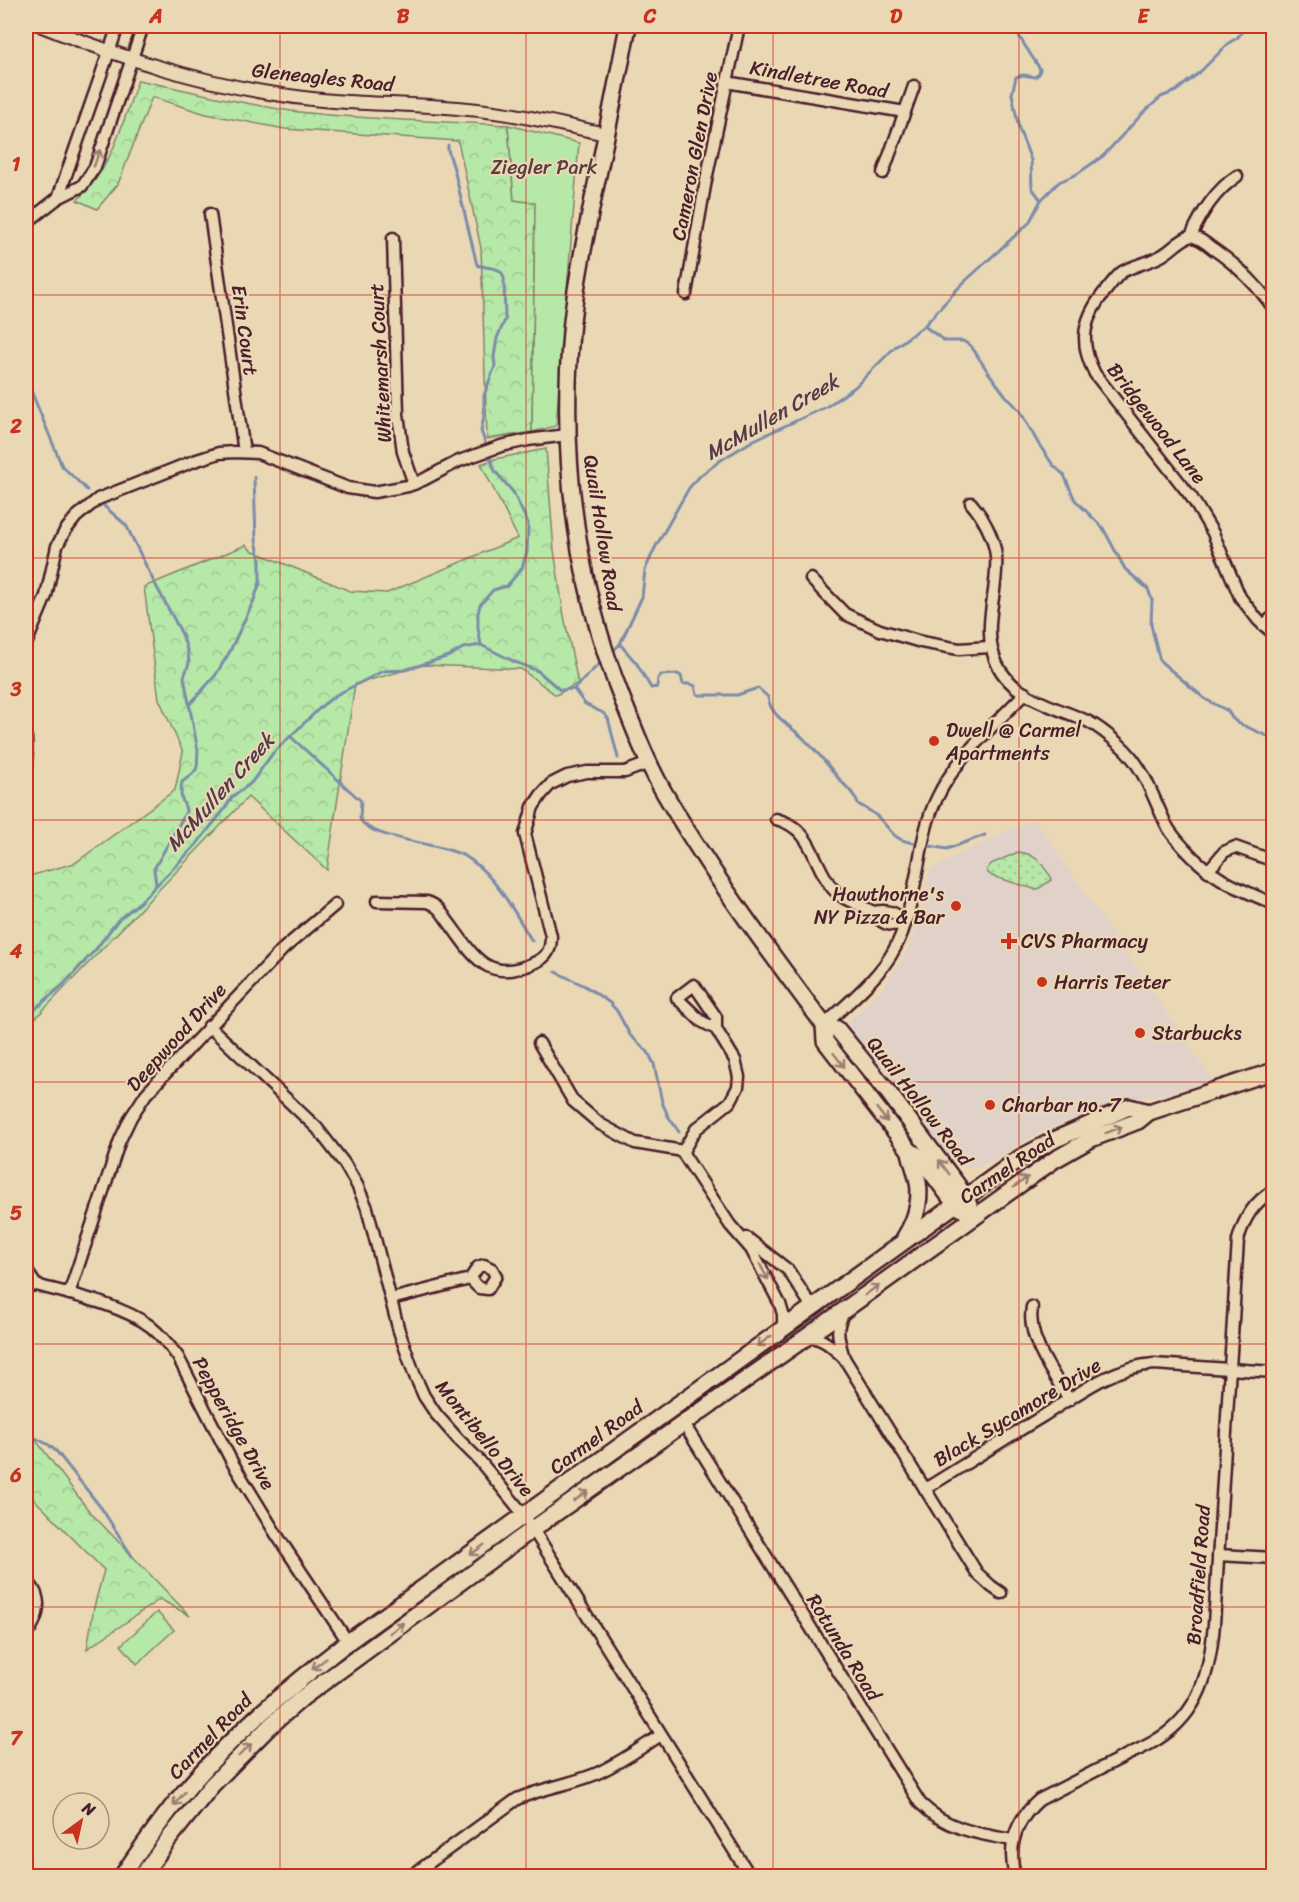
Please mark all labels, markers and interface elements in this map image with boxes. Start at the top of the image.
text: A [148,0,163,34]
text: B [397,0,410,34]
text: C [643,0,657,34]
text: D [890,0,903,34]
text: E [1137,0,1150,34]
street label: Kindletree Road [747,50,892,109]
street label: Gleneagles Road [250,53,397,103]
street label: Cameron Glen Drive [661,68,728,244]
text: 1 [12,147,21,182]
one-way arrow [93,150,104,168]
park label: Ziegler Park [491,150,598,185]
street label: Whitemarsh Court [359,282,402,443]
street label: Erin Court [221,283,268,378]
street label: Bridgewood Lane [1098,355,1216,492]
water label: McMullen Creek [697,362,848,471]
text: 2 [9,409,22,444]
street label: Quail Hollow Road [573,452,632,615]
text: 3 [10,672,22,707]
place label: Dwell @ Carmel Apartments [945,713,1082,771]
water label: McMullen Creek [156,722,286,861]
marker: Dwell @ Carmel Apartments [927,734,941,748]
place label: Hawthorne's NY Pizza & Bar [814,877,946,935]
marker: Hawthorne's NY Pizza & Bar [949,899,963,913]
place label: CVS Pharmacy [1021,924,1148,959]
text: 4 [9,934,23,969]
marker: CVS Pharmacy [1002,934,1016,948]
place label: Harris Teeter [1054,965,1172,1000]
street label: Deepwood Drive [117,974,236,1100]
marker: Harris Teeter [1035,975,1049,989]
place label: Starbucks [1152,1016,1243,1051]
marker: Starbucks [1133,1026,1147,1040]
street label: Quail Hollow Road [857,1028,983,1175]
one-way arrow [833,1051,846,1067]
place label: Charbar no. 7 [1002,1088,1122,1123]
marker: Charbar no. 7 [983,1098,997,1112]
one-way arrow [876,1107,889,1123]
street label: Carmel Road [952,1122,1064,1214]
one-way arrow [1104,1124,1122,1135]
one-way arrow [938,1159,950,1175]
one-way arrow [1013,1176,1029,1189]
text: 5 [10,1196,22,1231]
one-way arrow [758,1263,770,1281]
one-way arrow [864,1284,880,1297]
one-way arrow [757,1335,773,1348]
street label: Black Sycamore Drive [926,1348,1108,1477]
street label: Pepperidge Drive [182,1350,285,1497]
street label: Montibello Drive [426,1372,543,1505]
street label: Carmel Road [542,1390,652,1484]
text: 6 [9,1458,22,1493]
one-way arrow [572,1490,588,1502]
street label: Broadfield Road [1176,1502,1221,1646]
one-way arrow [469,1543,485,1556]
street label: Rotunda Road [797,1587,891,1709]
one-way arrow [388,1622,404,1634]
one-way arrow [311,1658,327,1670]
street label: Carmel Road [160,1684,262,1788]
text: 7 [10,1721,23,1756]
one-way arrow [238,1743,253,1758]
north arrow [51,1791,111,1851]
one-way arrow [172,1791,185,1807]
text: N [76,1793,102,1825]

